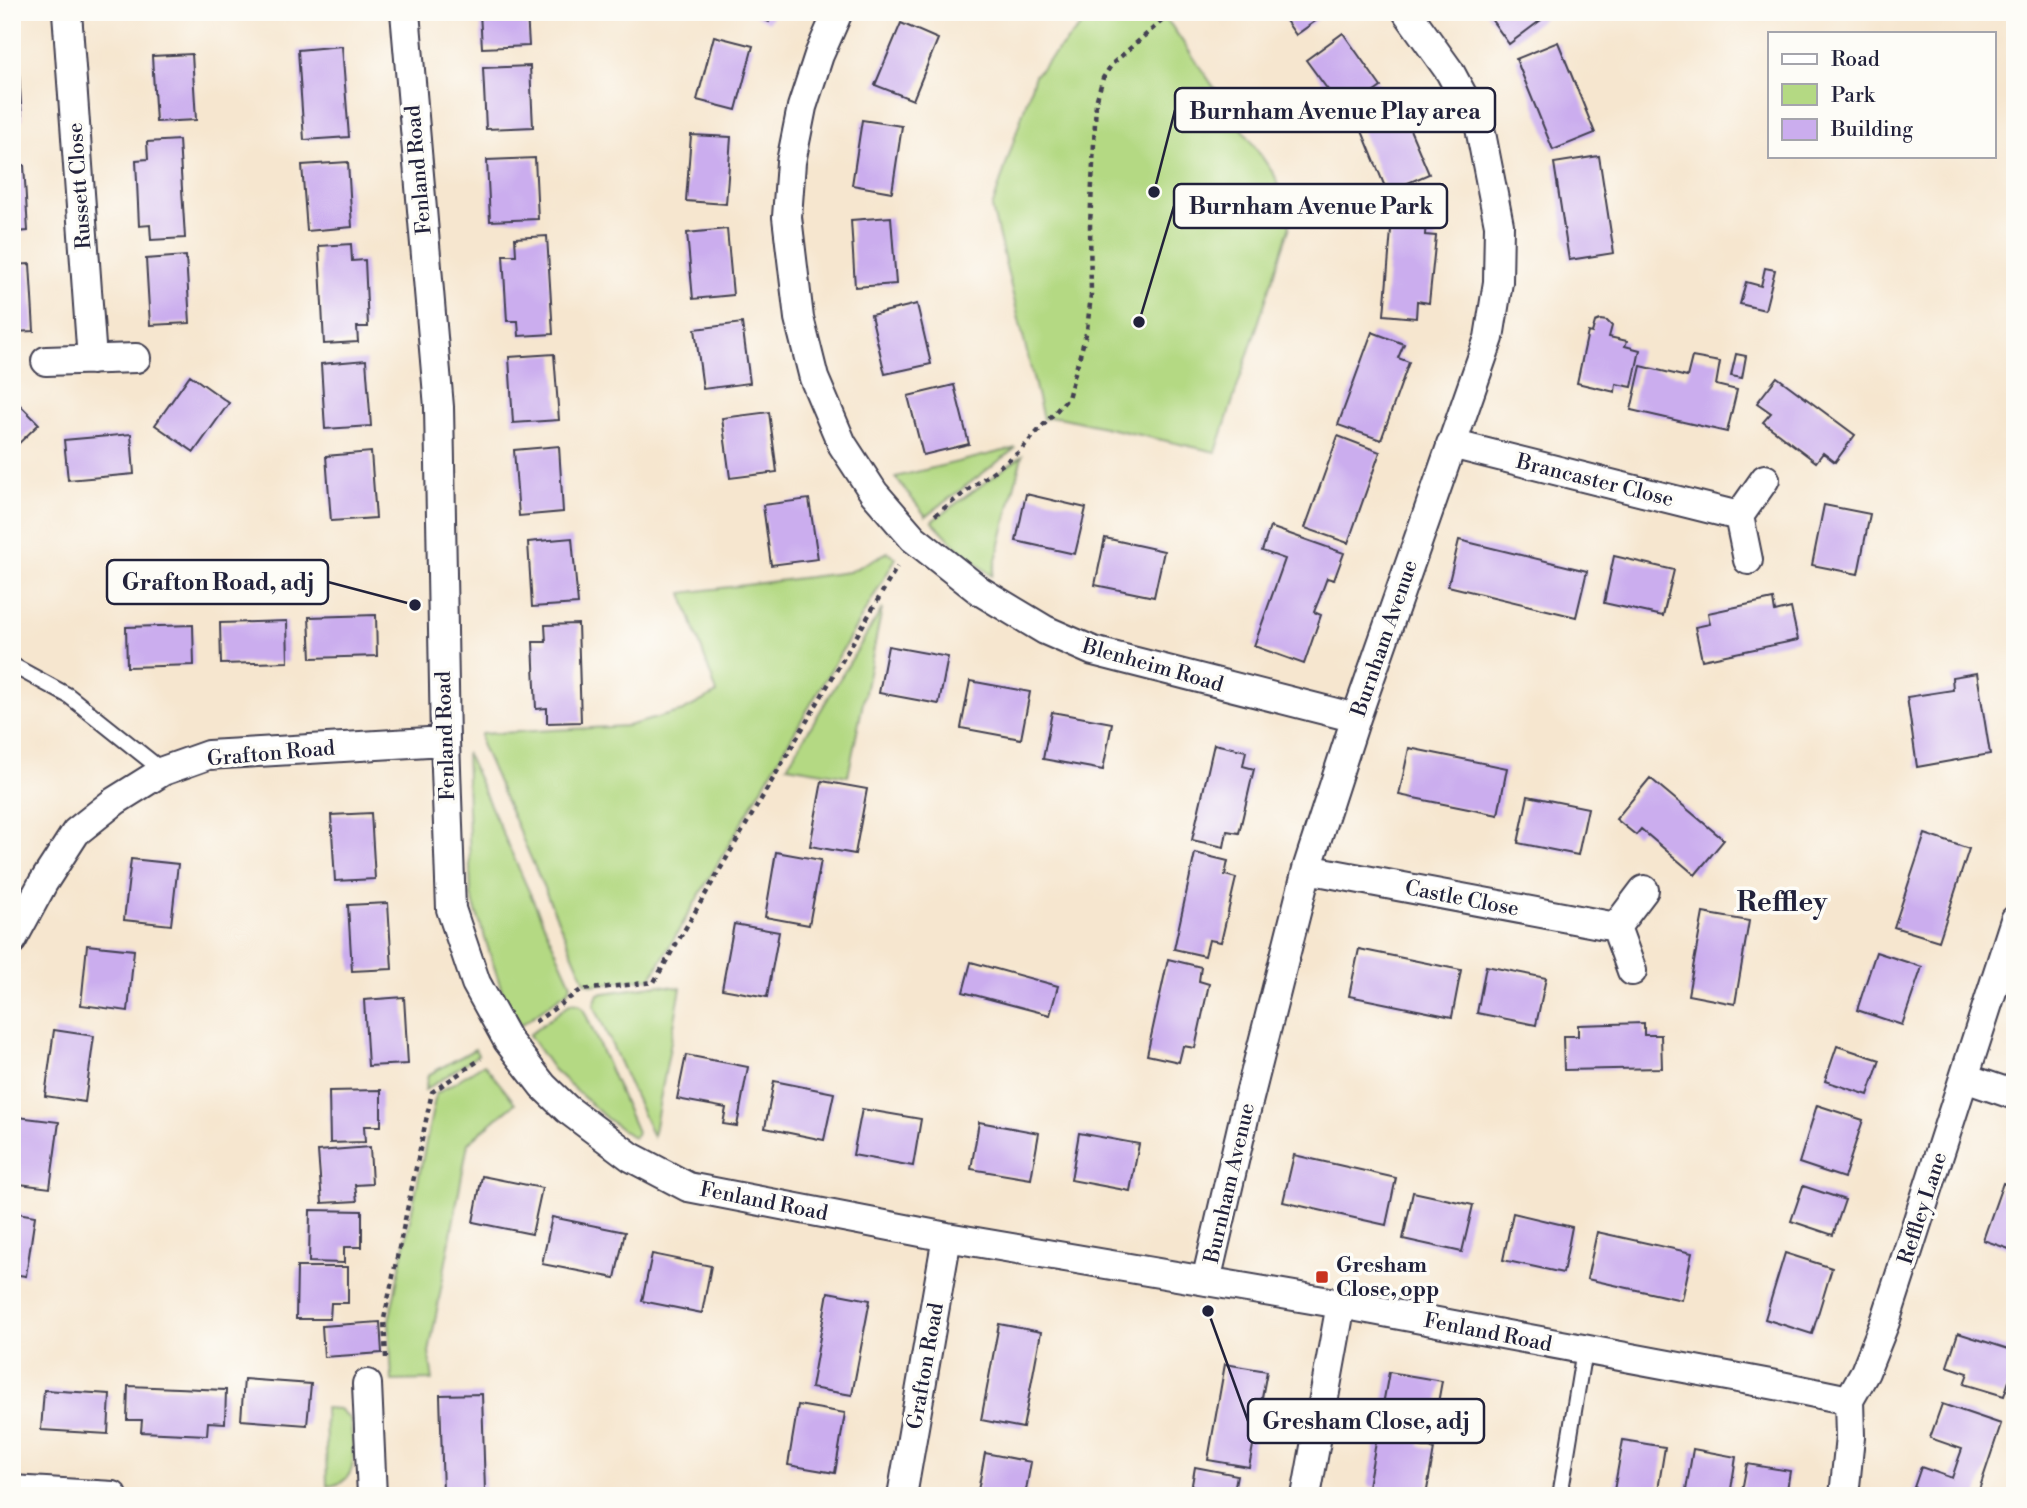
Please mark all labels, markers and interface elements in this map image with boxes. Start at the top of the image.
legend [1768,32,1996,158]
text: Road [1831,47,1880,73]
text: Park [1831,83,1876,109]
callout: Burnham Avenue Play area [1175,88,1495,132]
text: Burnham Avenue Play area [1189,98,1481,126]
street label: Fenland Road [400,104,438,236]
text: Building [1830,117,1913,143]
street label: Russett Close [63,122,97,250]
callout: Burnham Avenue Park [1174,184,1447,228]
text: Burnham Avenue Park [1189,193,1434,221]
street label: Brancaster Close [1513,449,1676,513]
street label: Burnham Avenue [1346,557,1424,721]
callout: Grafton Road, adj [107,560,328,604]
text: Grafton Road, adj [122,569,314,597]
street label: Blenheim Road [1078,633,1226,699]
street label: Fenland Road [431,671,461,801]
street label: Grafton Road [206,735,336,773]
street label: Castle Close [1403,875,1521,923]
district label: Reffley [1737,885,1828,920]
street label: Burnham Avenue [1199,1101,1261,1267]
street label: Reffley Lane [1893,1149,1953,1268]
street label: Fenland Road [698,1177,830,1227]
place label: Gresham Close, opp [1336,1253,1439,1303]
marker: Gresham Close, opp [1314,1269,1330,1285]
street label: Grafton Road [902,1301,950,1431]
street label: Fenland Road [1422,1308,1554,1358]
callout: Gresham Close, adj [1248,1399,1484,1443]
text: Gresham Close, adj [1262,1408,1470,1436]

